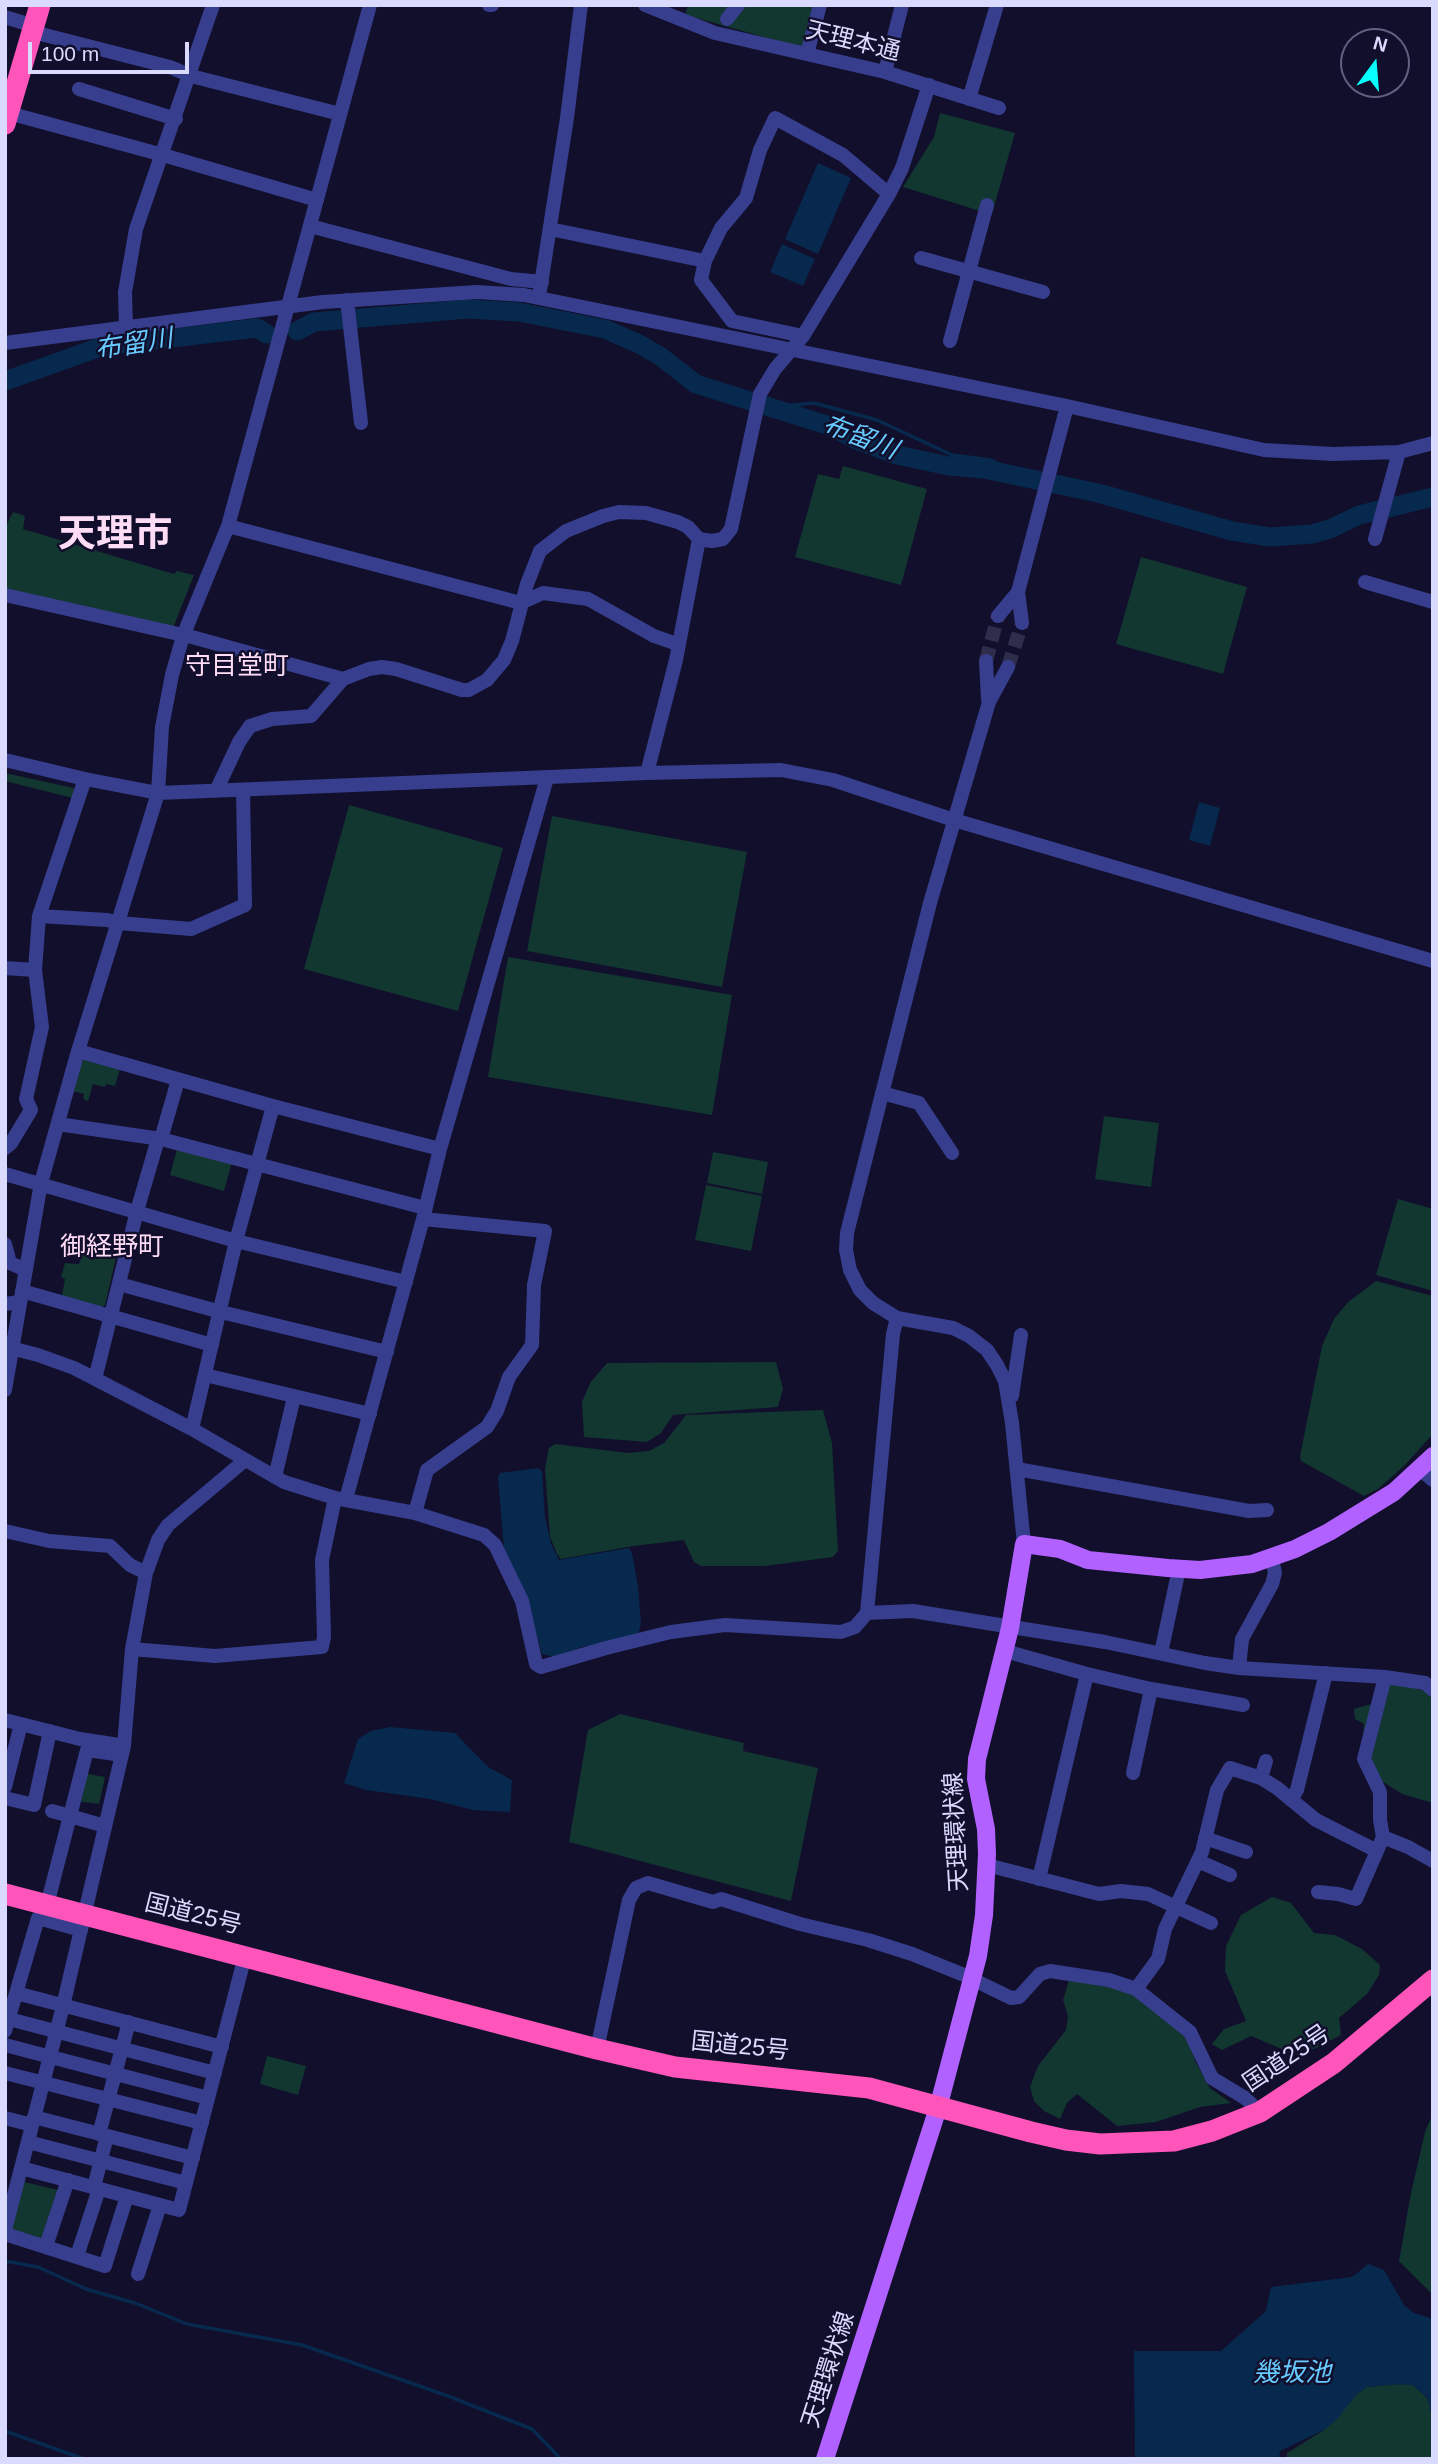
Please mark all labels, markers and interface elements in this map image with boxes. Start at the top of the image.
street label: 天理本通 [803,16,903,68]
scale bar [32,28,192,72]
north arrow [1340,28,1410,98]
text: N [1371,32,1390,56]
text: 100 m [41,42,99,65]
water label: 布留川 [93,323,175,367]
water label: 布留川 [818,409,902,467]
district label: 天理市 [58,513,172,559]
district label: 守目堂町 [185,651,289,683]
district label: 御経野町 [60,1232,164,1264]
street label: 天理環状線 [939,1771,975,1893]
street label: 国道25号 [142,1889,244,1941]
street label: 国道25号 [1238,2019,1336,2099]
street label: 国道25号 [689,2028,791,2066]
street label: 天理環状線 [797,2308,861,2432]
water label: 幾坂池 [1253,2358,1331,2390]

